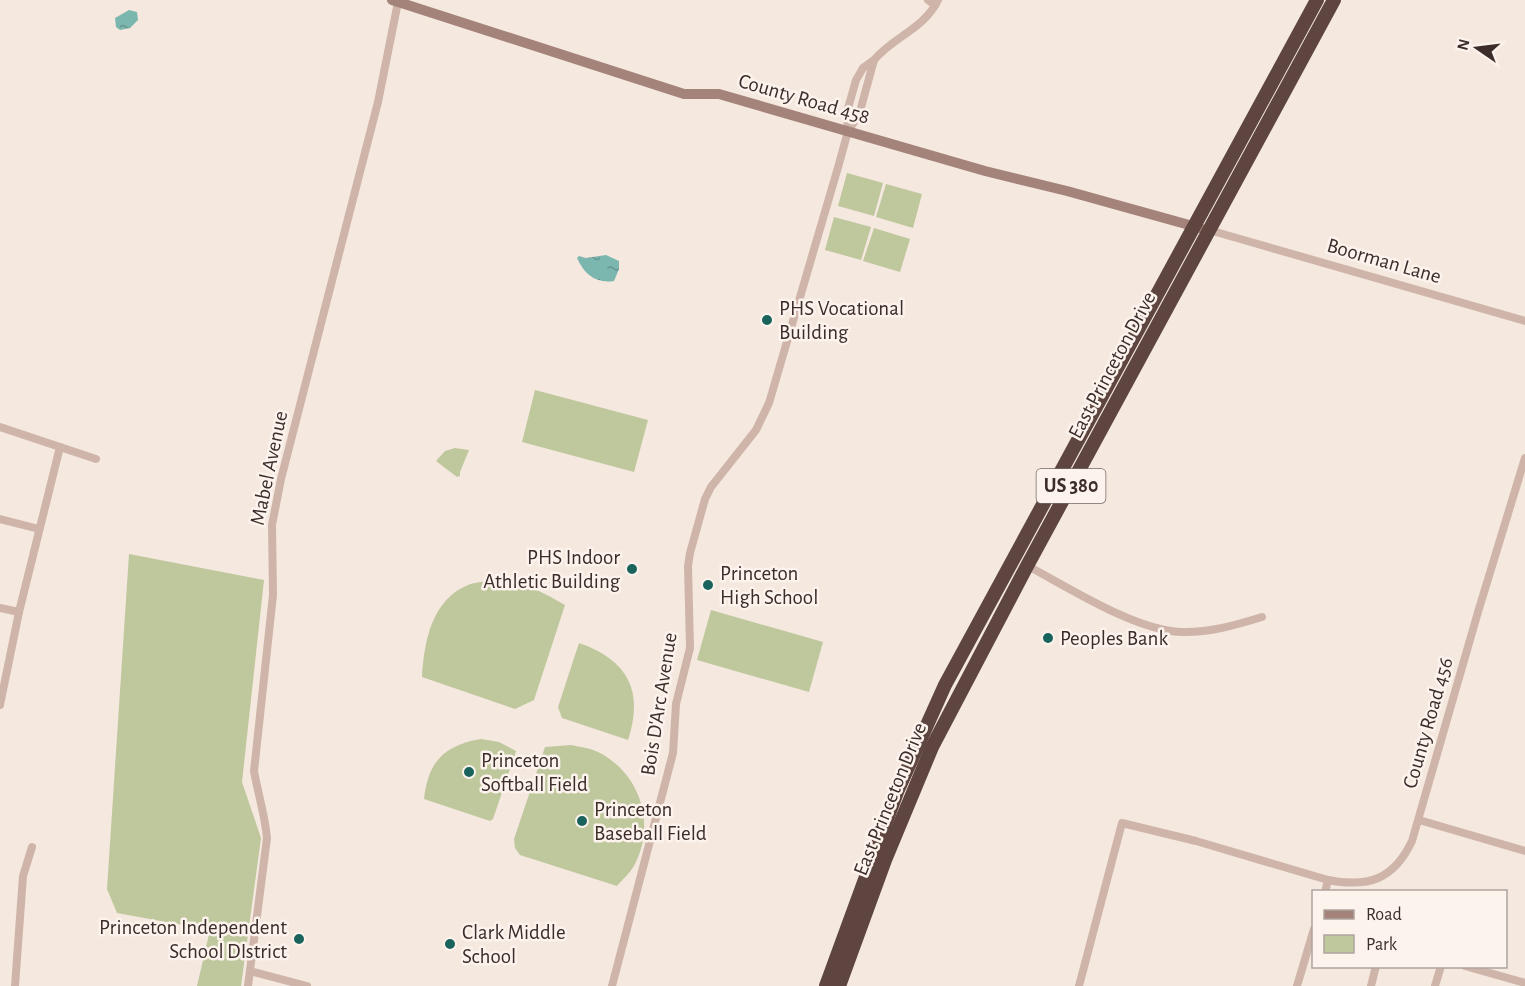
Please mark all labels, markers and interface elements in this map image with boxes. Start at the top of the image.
north arrow [1447,18,1507,78]
text: N [1454,37,1473,52]
street label: County Road 458 [736,70,872,128]
street label: Boorman Lane [1325,235,1443,287]
street label: East Princeton Drive [1064,288,1160,442]
place label: PHS Vocational Building [779,298,904,343]
marker: PHS Vocational Building [760,313,774,327]
street label: Mabel Avenue [247,409,291,527]
road number: US 380 [1036,469,1106,503]
place label: PHS Indoor Athletic Building [483,547,621,592]
marker: PHS Indoor Athletic Building [625,562,639,576]
place label: Princeton High School [720,563,818,608]
marker: Princeton High School [701,578,715,592]
place label: Peoples Bank [1060,628,1168,649]
street label: Bois D'Arc Avenue [637,631,681,777]
marker: Peoples Bank [1041,631,1055,645]
street label: County Road 456 [1399,655,1457,791]
street label: East Princeton Drive [850,720,930,878]
place label: Princeton Softball Field [481,750,588,795]
marker: Princeton Softball Field [462,765,476,779]
place label: Princeton Baseball Field [594,799,707,844]
marker: Princeton Baseball Field [575,814,589,828]
legend [1312,890,1507,968]
text: Road [1366,906,1402,924]
place label: Princeton Independent School DIstrict [99,917,287,962]
place label: Clark Middle School [462,922,566,967]
marker: Princeton Independent School DIstrict [292,932,306,946]
text: Park [1366,936,1398,954]
marker: Clark Middle School [443,937,457,951]

